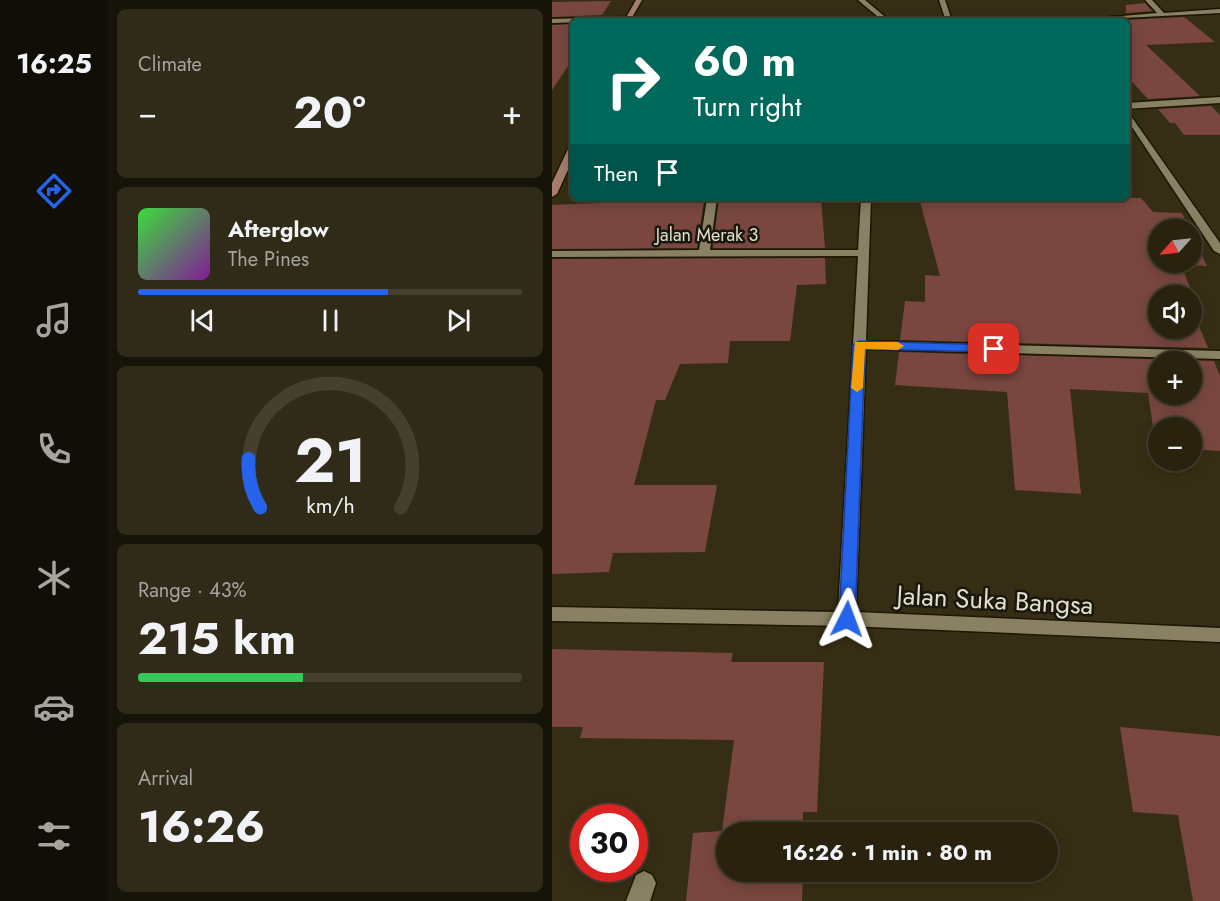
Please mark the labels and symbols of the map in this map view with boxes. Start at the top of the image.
north arrow [1148,219,1202,273]
street label: Jalan Merak 3 [654,222,758,248]
pin [968,323,1019,374]
street label: Jalan Suka Bangsa [893,576,1094,624]
position arrow [815,587,879,651]
speed limit sign: 30 [570,804,648,882]

